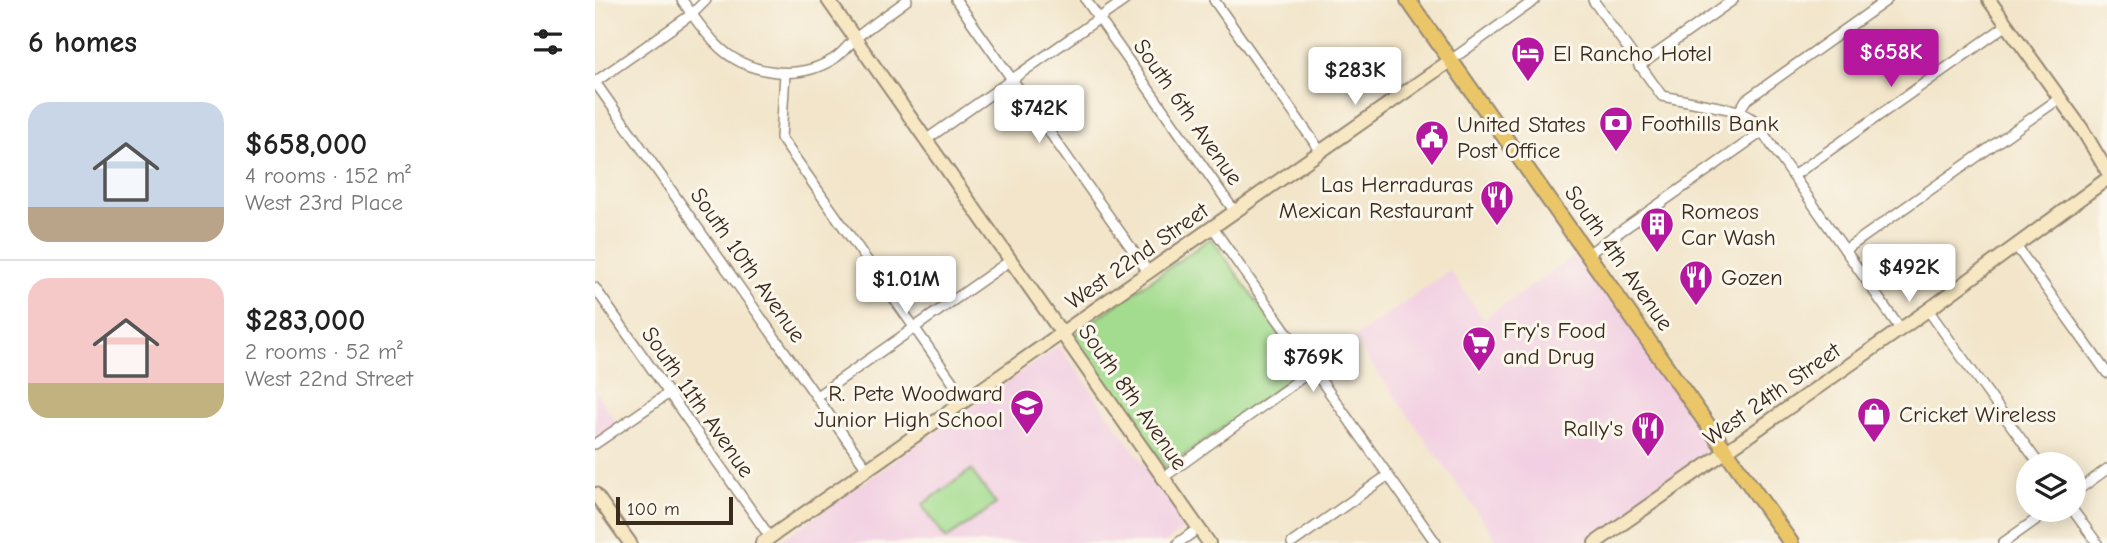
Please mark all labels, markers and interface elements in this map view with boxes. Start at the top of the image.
icon: filters [529,23,567,61]
text: 6 homes [28,25,137,60]
pin: $658K [1842,29,1940,89]
street label: South 6th Avenue [1128,34,1248,190]
hotel icon: El Rancho Hotel [1509,34,1547,83]
text: $658K [1860,38,1922,65]
place label: El Rancho Hotel [1553,40,1712,67]
pin: $283K [1306,48,1404,107]
text: $283K [1324,56,1386,83]
pin: $742K [990,86,1088,145]
text: $742K [1010,94,1068,121]
bank icon: Foothills Bank [1597,104,1635,153]
place label: Foothills Bank [1641,110,1779,137]
place label: United States Post Office [1457,111,1586,164]
public building icon: United States Post Office [1413,118,1451,167]
text: $658,000 [245,127,367,162]
icon: home [84,130,168,214]
text: 4 rooms · 152 m² [245,162,411,189]
place label: Las Herraduras Mexican Restaurant [1279,171,1474,224]
restaurant icon: Las Herraduras Mexican Restaurant [1478,178,1516,227]
street label: South 4th Avenue [1559,180,1679,336]
street label: South 10th Avenue [684,182,812,348]
text: West 23rd Place [245,189,403,216]
street label: West 22nd Street [1060,196,1215,315]
place label: Romeos Car Wash [1681,198,1776,251]
building icon: Romeos Car Wash [1638,205,1676,254]
pin: $492K [1860,244,1958,304]
text: $492K [1878,253,1940,280]
pin: $1.01M [849,256,963,316]
restaurant icon: Gozen [1677,258,1715,307]
place label: Gozen [1721,264,1783,291]
text: $1.01M [872,265,940,292]
text: $283,000 [245,303,365,338]
icon: home [84,306,168,390]
place label: Fry's Food and Drug [1503,317,1606,370]
street label: South 8th Avenue [1073,319,1193,475]
street label: South 11th Avenue [636,321,760,483]
supermarket icon: Fry's Food and Drug [1460,324,1498,373]
pin: $769K [1264,334,1362,394]
street label: West 24th Street [1698,336,1847,451]
text: 2 rooms · 52 m² [245,338,403,365]
text: $769K [1283,343,1343,370]
text: West 22nd Street [245,365,413,392]
place label: R. Pete Woodward Junior High School [814,380,1003,433]
school or university icon: R. Pete Woodward Junior High School [1008,387,1046,436]
shop icon: Cricket Wireless [1855,395,1893,444]
place label: Cricket Wireless [1899,401,2056,428]
restaurant icon: Rally's [1629,409,1667,458]
place label: Rally's [1563,415,1623,442]
map controls [2016,452,2086,522]
button: layers [2016,452,2086,522]
scale bar [616,494,733,526]
text: 100 m [627,498,680,520]

